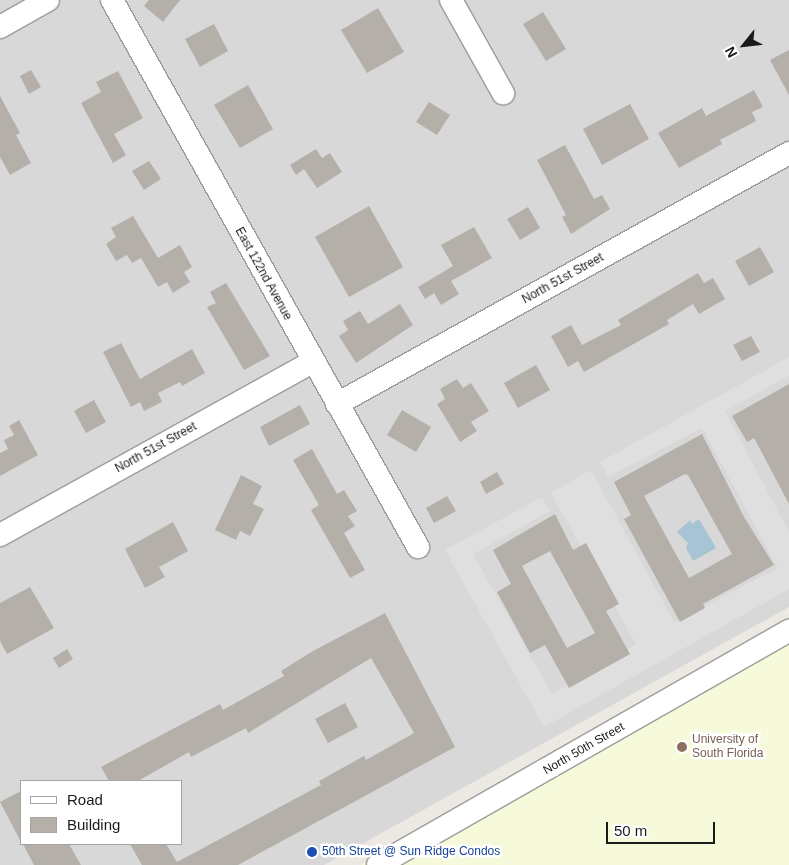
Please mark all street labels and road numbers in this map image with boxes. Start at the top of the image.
street label: East 122nd Avenue [231,225,295,323]
street label: North 51st Street [520,251,606,307]
street label: North 51st Street [113,420,199,476]
street label: North 50th Street [541,720,627,778]

